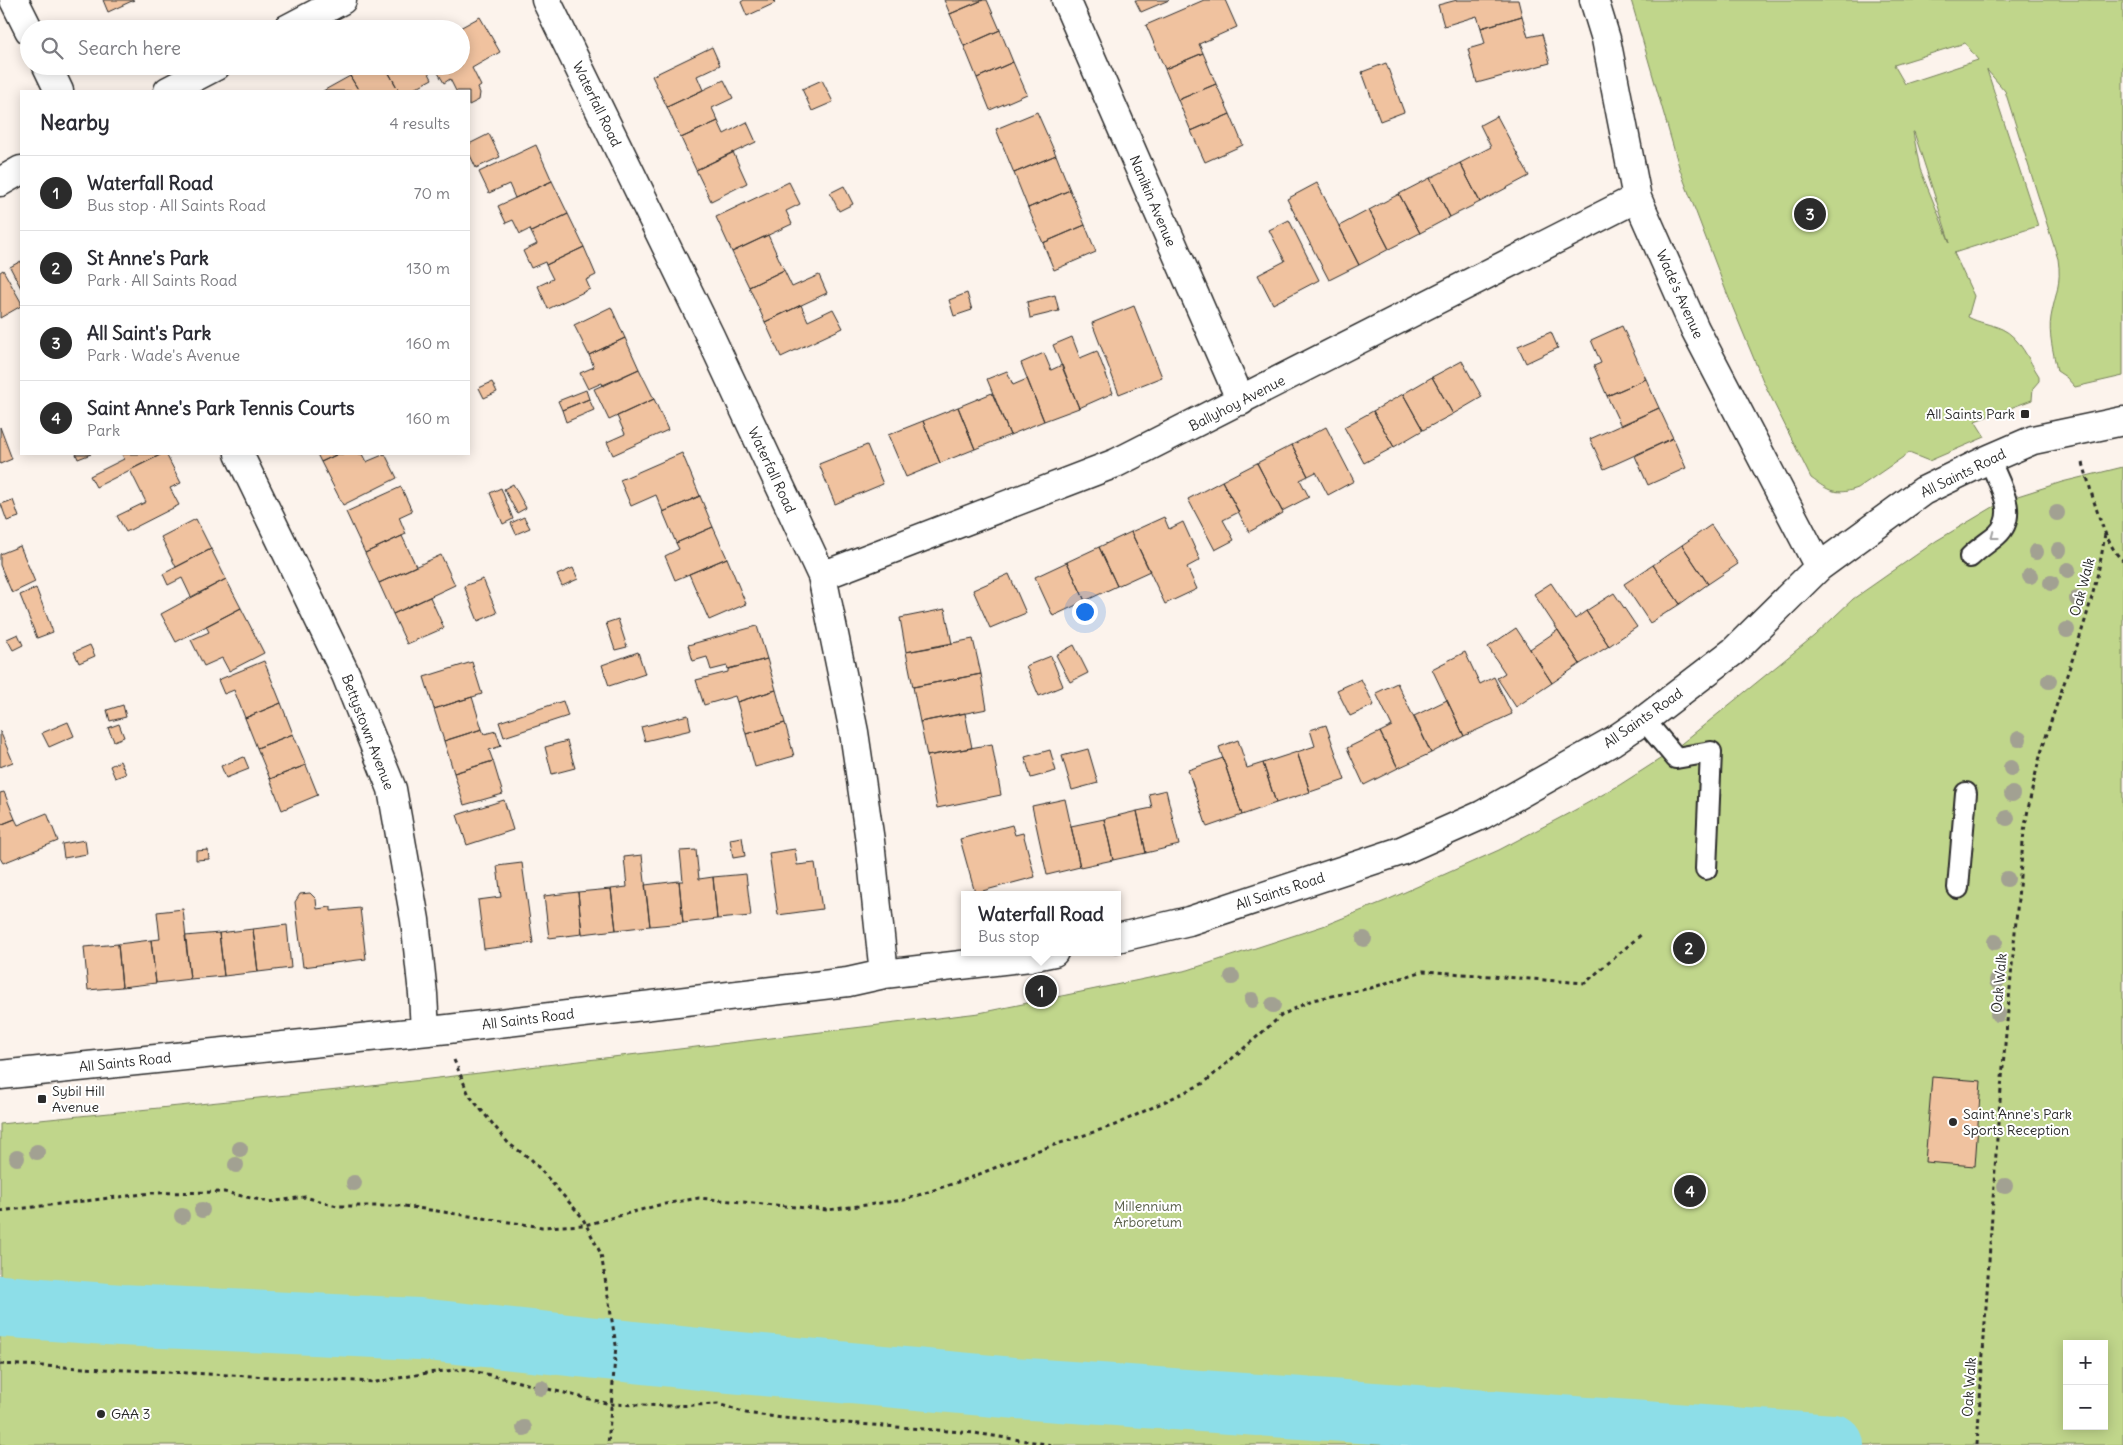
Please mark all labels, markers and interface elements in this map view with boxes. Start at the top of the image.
search box [20,20,470,75]
icon: search [38,34,66,62]
text: Search here [78,36,181,60]
street label: Waterfall Road [569,58,625,150]
text: Nearby [40,109,110,136]
text: 4 results [389,113,450,133]
street label: Nanikin Avenue [1126,153,1180,249]
text: Waterfall Road [87,171,213,195]
text: 1 [53,183,59,203]
text: 70 m [414,183,450,203]
text: Bus stop · All Saints Road [87,195,266,215]
pin: 3 [1794,195,1826,233]
text: St Anne's Park [87,246,209,270]
street label: Wade's Avenue [1652,247,1708,341]
text: 2 [52,258,60,278]
text: 130 m [406,258,450,278]
text: Park · All Saints Road [87,270,237,290]
text: All Saint's Park [87,321,211,345]
text: 3 [51,333,61,353]
text: 160 m [406,333,450,353]
text: Park · Wade's Avenue [87,345,240,365]
street label: Ballyhoy Avenue [1186,371,1288,435]
text: Saint Anne's Park Tennis Courts [87,396,355,420]
place label: All Saints Park [1926,405,2015,423]
text: 4 [51,408,61,428]
text: 160 m [406,408,450,428]
marker: All Saints Park [2019,408,2031,420]
text: Park [87,420,120,440]
street label: Waterfall Road [744,424,800,516]
street label: All Saints Road [1917,445,2009,501]
one-way arrow [1990,530,2000,539]
street label: Oak Walk [2066,556,2098,618]
your location [1072,599,1098,625]
street label: Bettystown Avenue [338,672,398,792]
street label: All Saints Road [1600,684,1686,752]
street label: All Saints Road [1233,868,1327,914]
popup [961,891,1121,956]
text: Waterfall Road [978,902,1104,926]
text: Bus stop [978,926,1040,946]
pin: 2 [1673,929,1705,967]
street label: Oak Walk [1987,952,2011,1014]
pin: 1 [1025,972,1057,1010]
street label: All Saints Road [481,1004,575,1034]
street label: All Saints Road [78,1048,172,1076]
place label: Sybil Hill Avenue [52,1082,105,1116]
marker: Sybil Hill Avenue [36,1093,48,1105]
place label: Saint Anne's Park Sports Reception [1963,1105,2072,1139]
marker: Saint Anne's Park Sports Reception [1947,1116,1959,1128]
pin: 4 [1674,1172,1706,1210]
park label: Millennium Arboretum [1114,1197,1182,1231]
map controls [2063,1340,2108,1430]
button: + [2063,1340,2108,1385]
street label: Oak Walk [1958,1357,1980,1417]
button: − [2063,1385,2108,1430]
place label: GAA 3 [111,1405,150,1423]
marker: GAA 3 [95,1408,107,1420]

